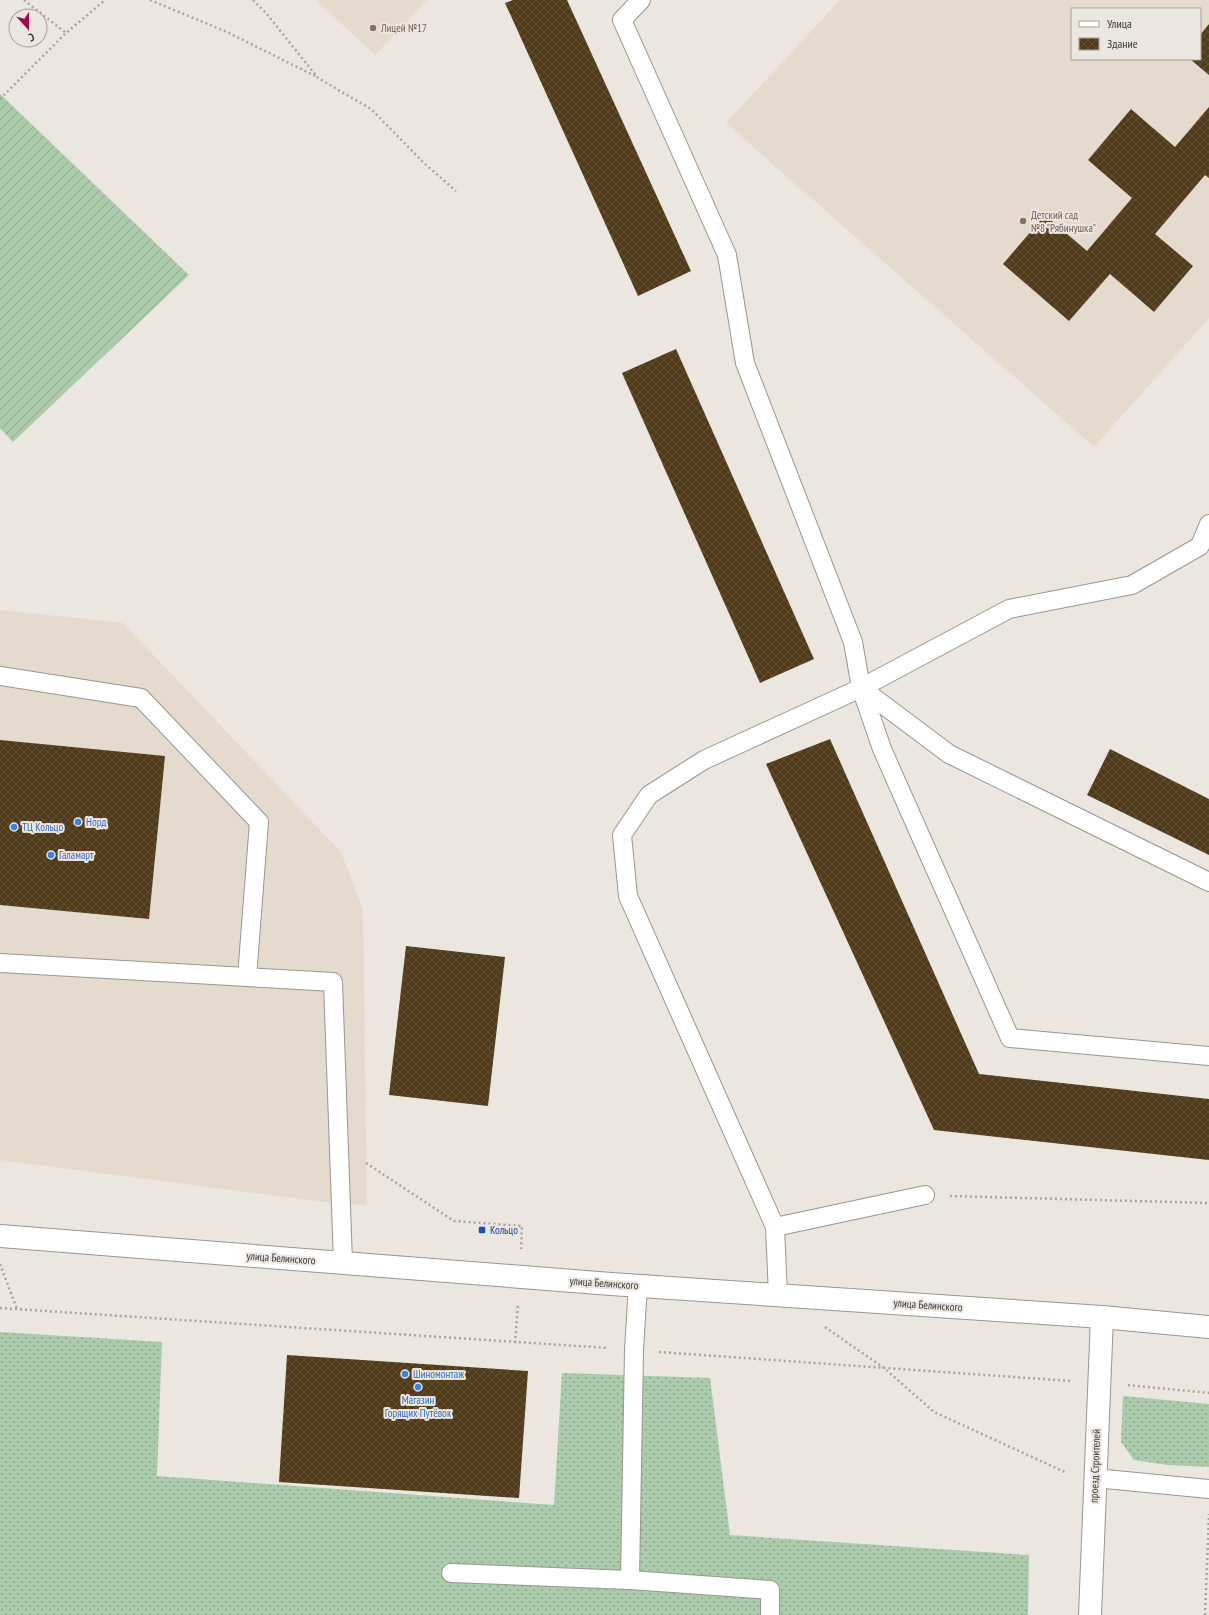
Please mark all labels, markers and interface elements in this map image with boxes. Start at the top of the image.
north arrow [8,8,48,48]
legend [1071,8,1201,60]
text: Улица [1107,16,1132,31]
place label: Лицей №17 [380,21,427,35]
marker: Лицей №17 [368,23,378,33]
text: С [27,30,36,45]
text: Здание [1107,36,1138,51]
place label: Детский сад №8 "Рябинушка" [1031,208,1096,235]
marker: Детский сад №8 "Рябинушка" [1018,216,1028,226]
place label: Норд [86,815,106,829]
marker: Норд [73,817,83,827]
place label: ТЦ Кольцо [22,820,63,834]
marker: ТЦ Кольцо [9,822,19,832]
place label: Галамарт [59,848,94,862]
marker: Галамарт [46,850,56,860]
place label: Кольцо [490,1223,518,1237]
marker: Кольцо [477,1225,487,1235]
street label: улица Белинского [246,1249,316,1267]
street label: улица Белинского [569,1274,639,1292]
street label: улица Белинского [893,1296,963,1314]
place label: Шиномонтаж [413,1367,464,1381]
marker: Шиномонтаж [400,1369,410,1379]
marker: Магазин Горящих Путёвок [413,1382,423,1392]
place label: Магазин Горящих Путёвок [385,1393,452,1420]
street label: проезд Строителей [1087,1429,1103,1503]

